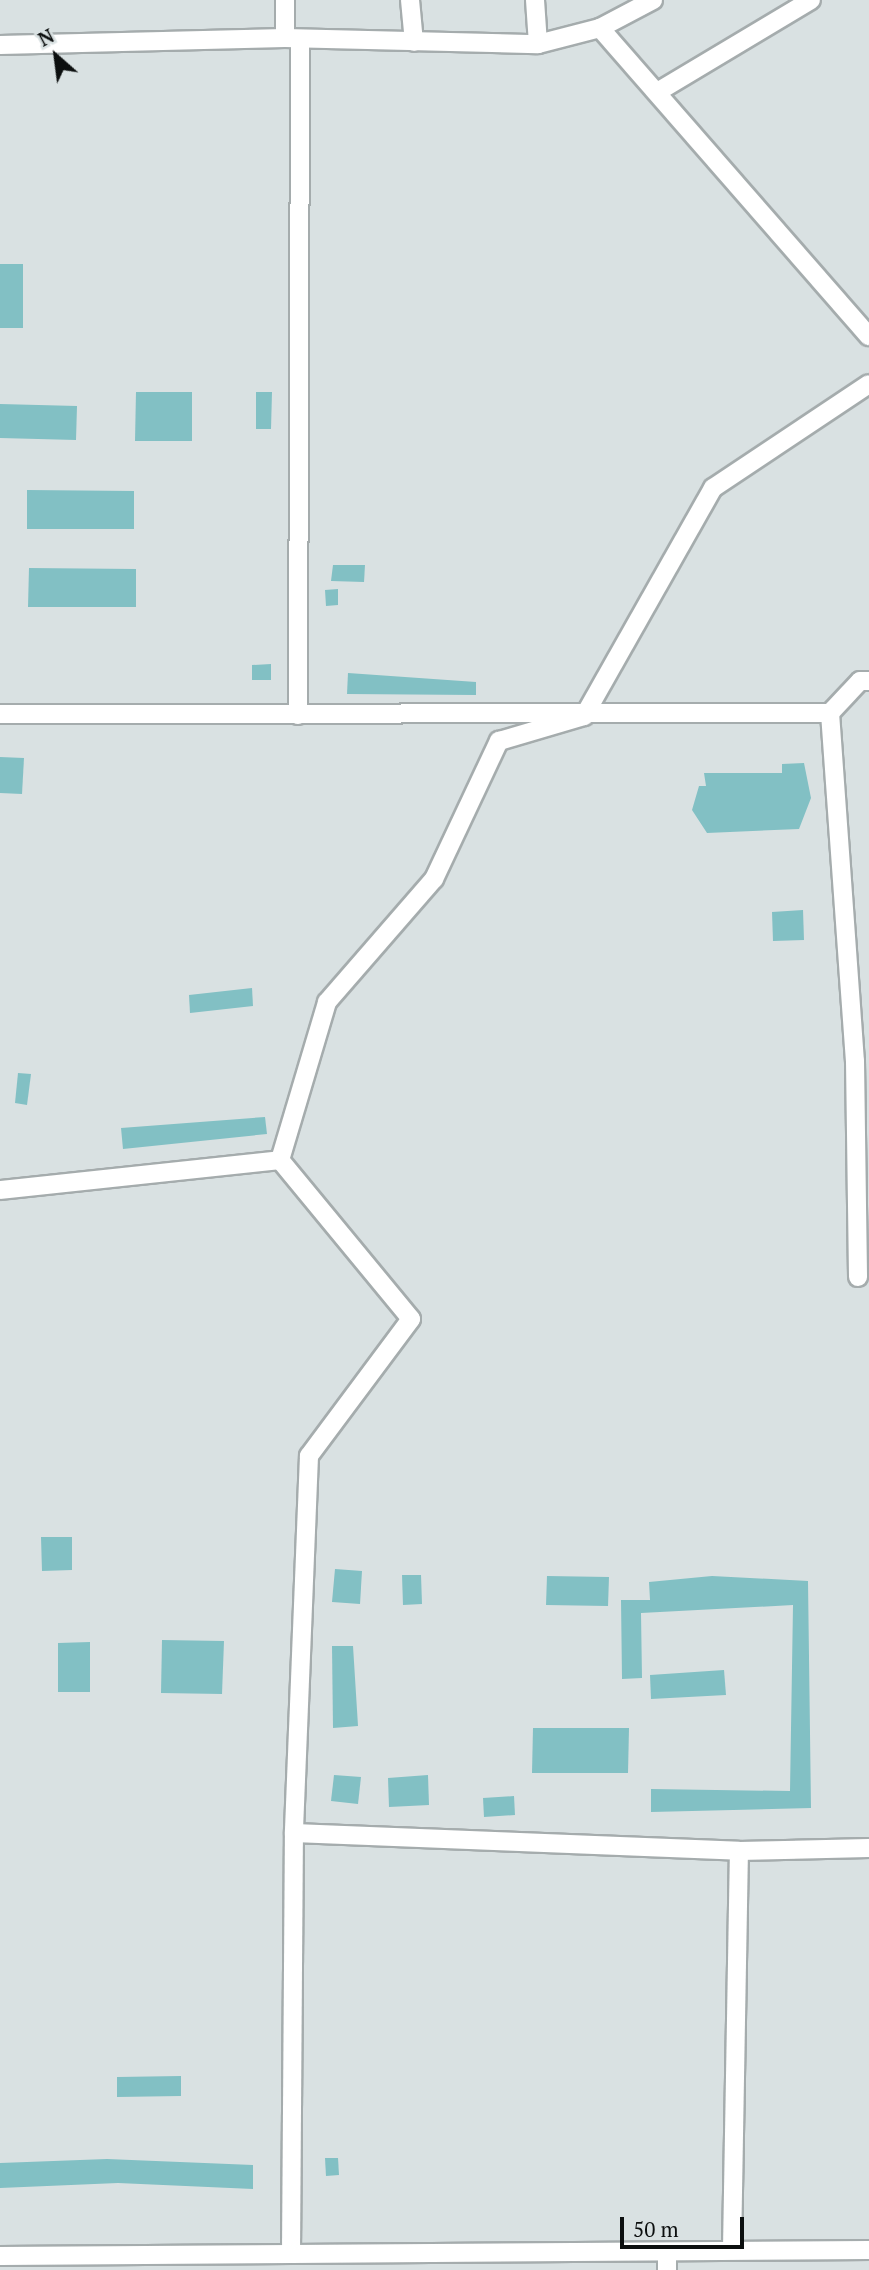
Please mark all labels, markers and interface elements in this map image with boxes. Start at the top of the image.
north arrow [21,21,91,91]
text: N [34,23,58,51]
scale bar [624,2204,748,2248]
text: 50 m [633,2215,679,2243]

